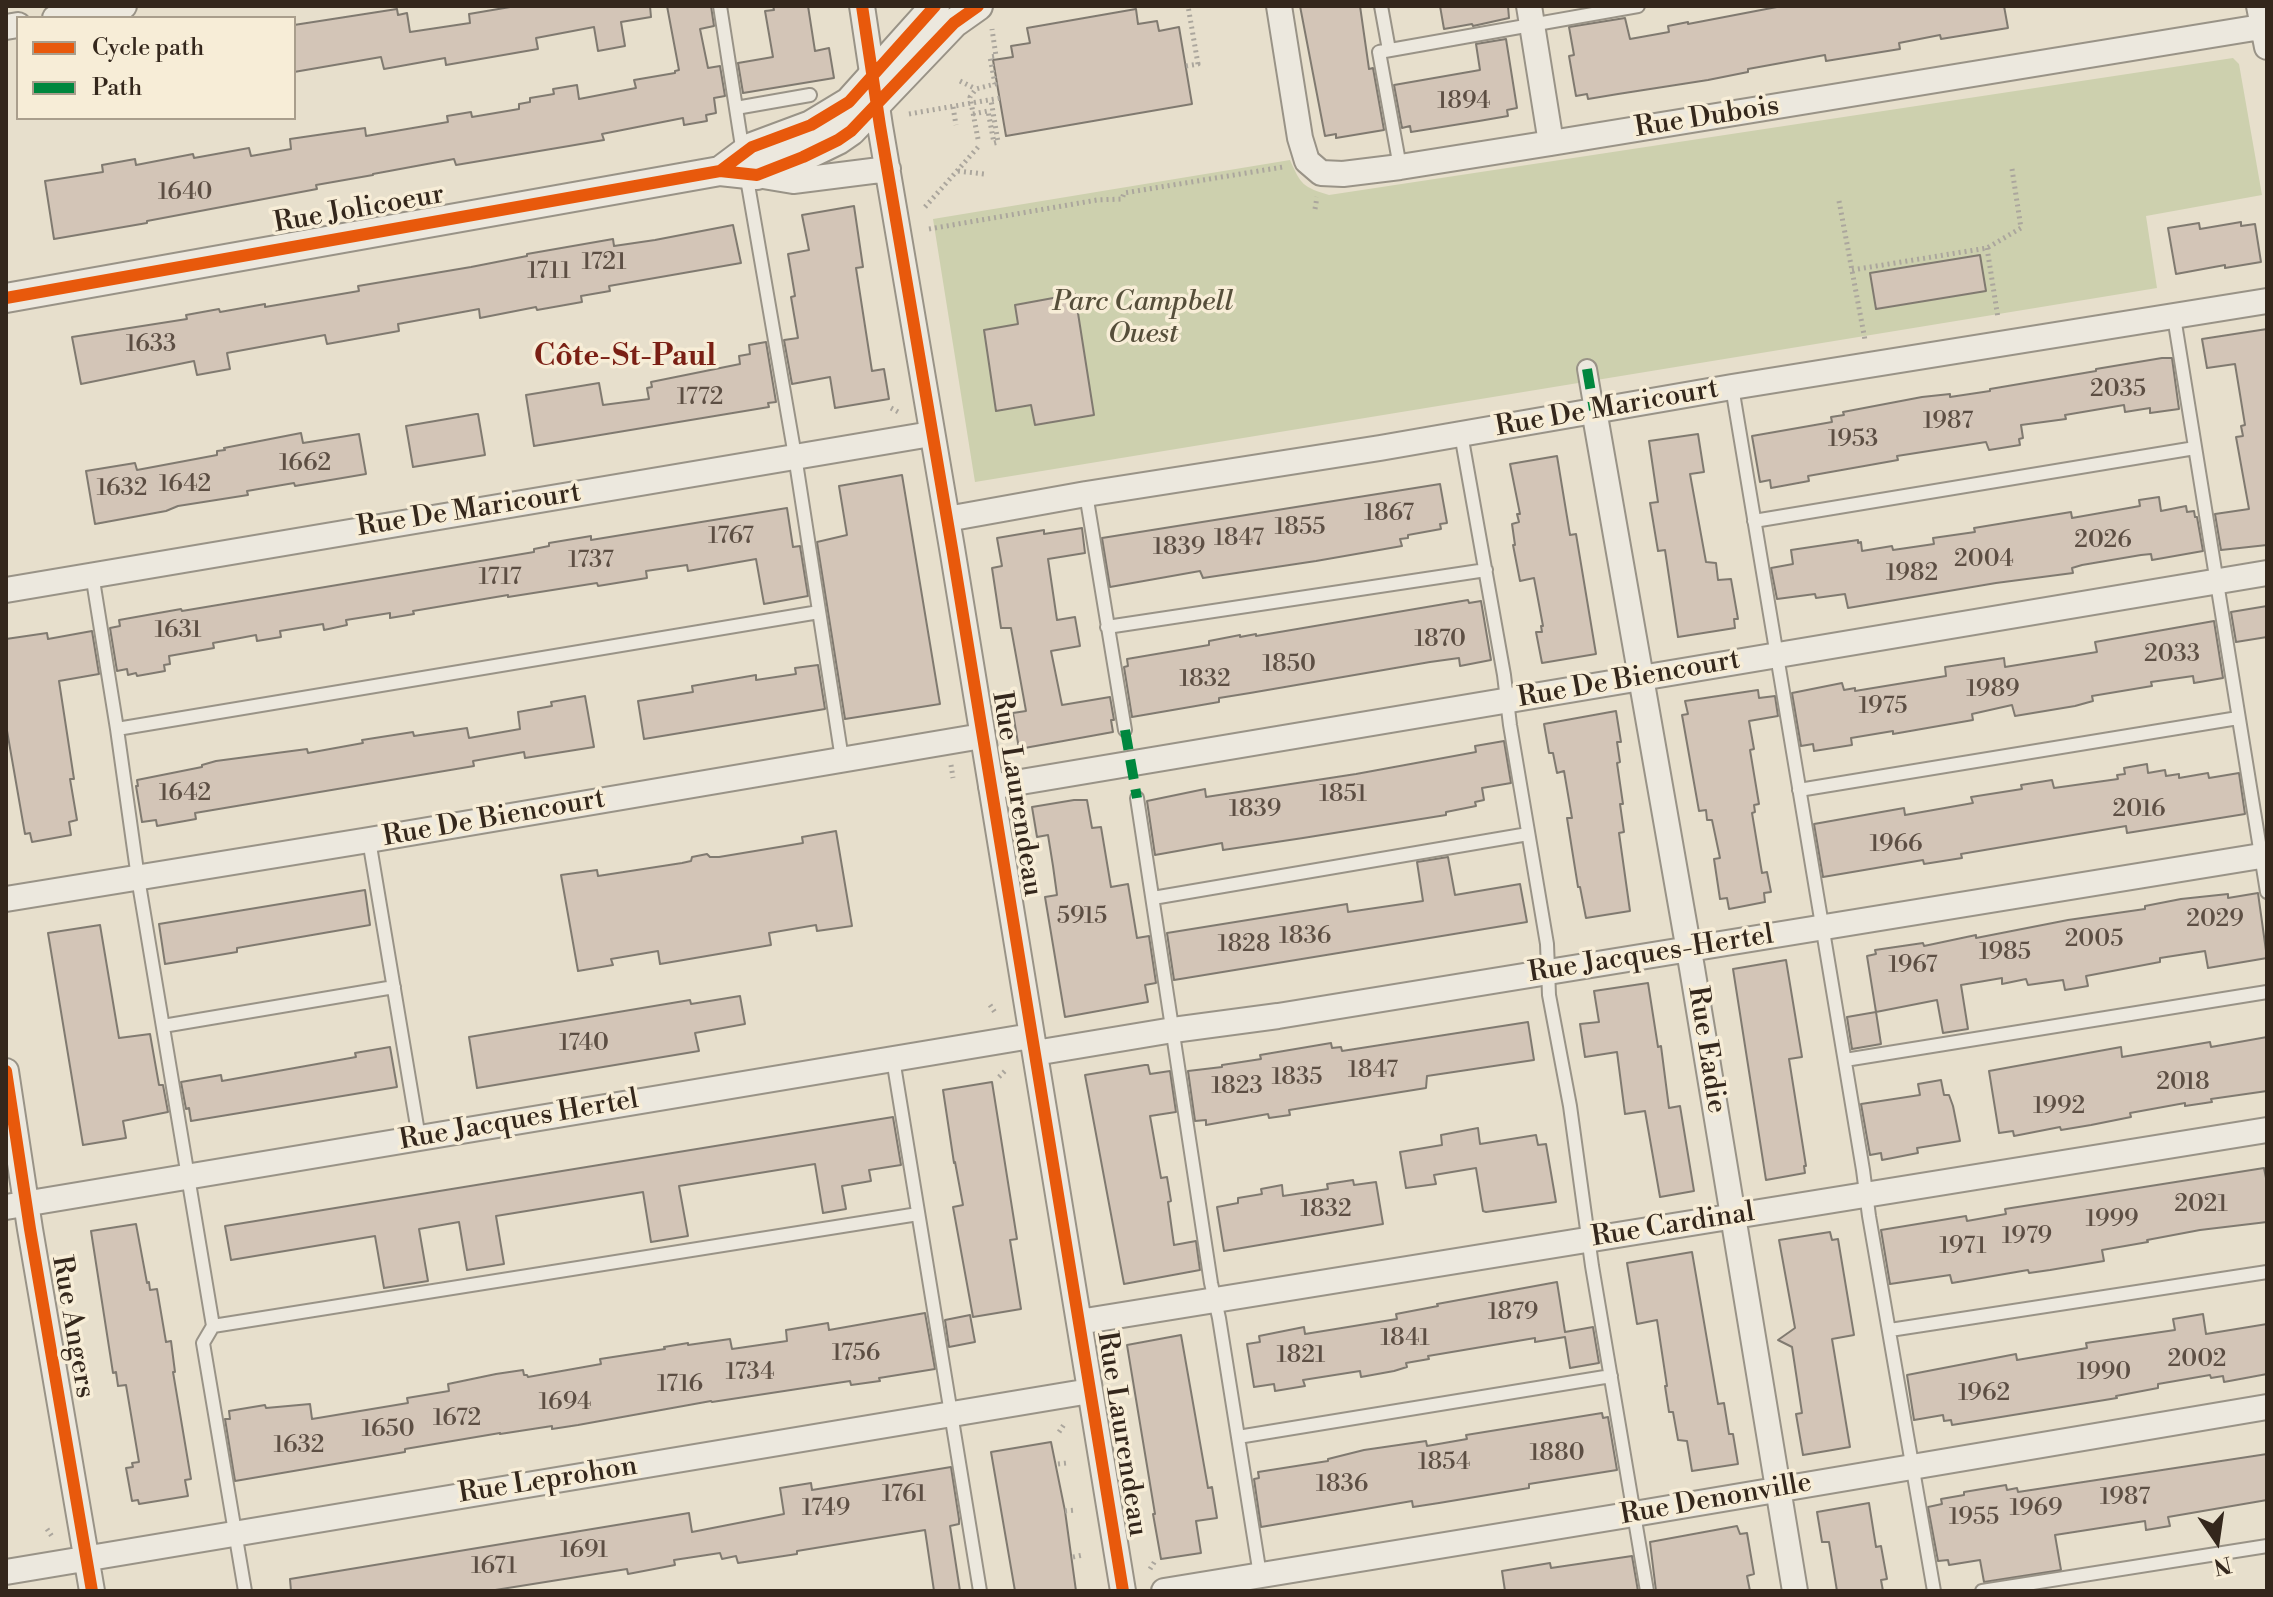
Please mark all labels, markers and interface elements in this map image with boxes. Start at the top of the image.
legend [16,16,296,120]
text: Cycle path [92,33,204,63]
text: Path [92,73,142,103]
house number: 1894 [1437,88,1491,116]
street label: Rue Dubois [1632,90,1782,146]
street label: Rue Jolicoeur [271,178,447,242]
house number: 1640 [158,179,212,207]
house number: 1721 [581,249,627,277]
house number: 1711 [527,258,571,286]
park label: Parc Campbell Ouest [1053,286,1233,352]
house number: 1633 [126,331,176,359]
district label: Côte-St-Paul [534,340,716,376]
street label: Rue De Maricourt [1493,373,1721,445]
house number: 2035 [2090,376,2146,404]
house number: 1772 [677,384,723,412]
house number: 1987 [1923,408,1973,436]
house number: 1953 [1828,426,1878,454]
house number: 1662 [279,450,331,478]
house number: 1642 [159,471,211,499]
house number: 1632 [97,475,147,503]
street label: Rue De Maricourt [355,477,583,545]
house number: 1867 [1364,500,1414,528]
house number: 1855 [1274,514,1326,542]
house number: 1767 [708,523,754,551]
house number: 1847 [1214,525,1264,553]
house number: 2026 [2074,527,2132,555]
house number: 1839 [1153,534,1205,562]
house number: 2004 [1954,546,2014,574]
house number: 1737 [568,547,614,575]
house number: 1982 [1886,560,1938,588]
house number: 1717 [478,564,522,592]
house number: 1631 [154,617,202,645]
house number: 1870 [1414,626,1466,654]
house number: 2033 [2144,641,2200,669]
street label: Rue De Biencourt [1515,644,1743,716]
house number: 1850 [1262,651,1316,679]
house number: 1832 [1179,666,1231,694]
house number: 1989 [1966,676,2020,704]
street label: Rue Laurendeau [983,689,1049,899]
house number: 1975 [1859,693,1907,721]
house number: 1642 [159,780,211,808]
house number: 1851 [1319,781,1367,809]
street label: Rue De Biencourt [380,783,608,855]
house number: 1839 [1229,796,1281,824]
house number: 2016 [2113,796,2165,824]
house number: 1966 [1869,831,1923,859]
house number: 5915 [1057,903,1107,931]
house number: 2029 [2186,906,2244,934]
street label: Rue Jacques-Hertel [1526,919,1776,991]
house number: 1836 [1279,923,1331,951]
house number: 2005 [2065,926,2123,954]
house number: 1828 [1218,931,1270,959]
house number: 1985 [1979,939,2031,967]
house number: 1967 [1888,952,1938,980]
street label: Rue Eadie [1679,984,1733,1116]
house number: 1740 [559,1030,609,1058]
house number: 1847 [1348,1057,1398,1085]
house number: 1835 [1271,1064,1323,1092]
house number: 2018 [2156,1069,2210,1097]
house number: 1823 [1211,1073,1263,1101]
street label: Rue Jacques Hertel [397,1083,641,1159]
house number: 1992 [2033,1093,2085,1121]
house number: 2021 [2174,1191,2228,1219]
house number: 1832 [1300,1196,1352,1224]
street label: Rue Cardinal [1589,1197,1757,1255]
house number: 1999 [2085,1206,2139,1234]
house number: 1979 [2002,1223,2052,1251]
house number: 1971 [1939,1233,1987,1261]
street label: Rue Angers [43,1253,101,1401]
house number: 1879 [1488,1299,1538,1327]
house number: 1841 [1380,1325,1430,1353]
street label: Rue Laurendeau [1088,1329,1154,1539]
house number: 1756 [832,1340,880,1368]
house number: 1821 [1277,1342,1325,1370]
house number: 2002 [2168,1346,2226,1374]
house number: 1734 [726,1359,774,1387]
house number: 1990 [2077,1359,2131,1387]
house number: 1716 [657,1371,703,1399]
house number: 1962 [1958,1380,2010,1408]
house number: 1694 [539,1389,591,1417]
house number: 1672 [433,1405,481,1433]
house number: 1650 [361,1416,415,1444]
house number: 1632 [274,1432,324,1460]
house number: 1880 [1529,1440,1585,1468]
house number: 1854 [1418,1449,1470,1477]
street label: Rue Leprohon [456,1450,640,1512]
street label: Rue Denonville [1618,1467,1814,1533]
house number: 1836 [1316,1471,1368,1499]
house number: 1761 [882,1481,926,1509]
house number: 1987 [2100,1484,2150,1512]
house number: 1749 [802,1495,850,1523]
house number: 1969 [2009,1495,2063,1523]
north arrow [2177,1501,2257,1581]
house number: 1955 [1949,1504,1999,1532]
house number: 1691 [560,1537,608,1565]
text: N [2211,1550,2234,1580]
house number: 1671 [471,1553,517,1581]

